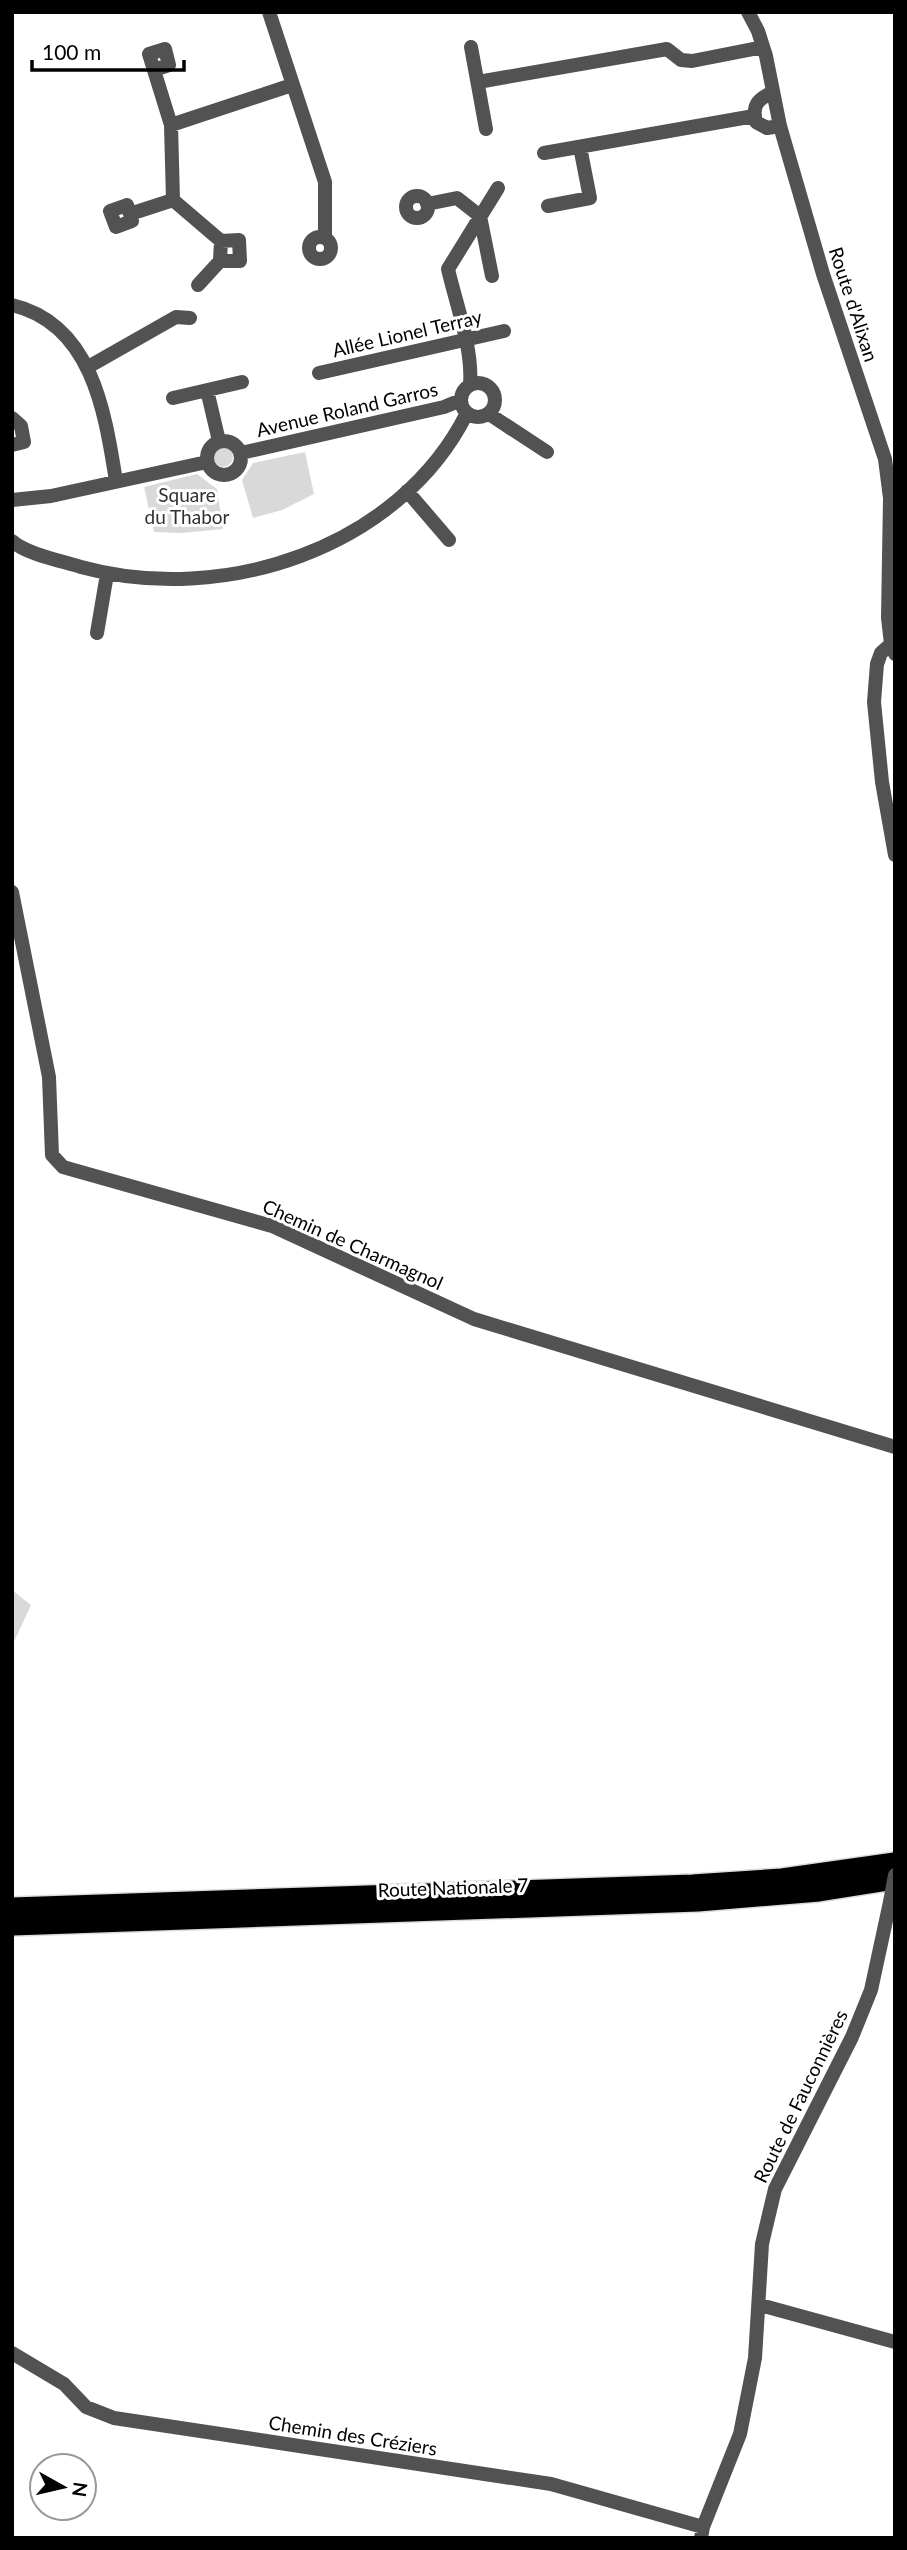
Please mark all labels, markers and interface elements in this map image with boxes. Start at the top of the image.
scale bar [32,28,184,72]
text: 100 m [42,39,101,64]
street label: Route d'Alixan [825,244,883,364]
street label: Allée Lionel Terray [330,305,484,361]
street label: Avenue Roland Garros [254,377,440,441]
park label: Square du Thabor [145,483,230,528]
street label: Chemin de Charmagnol [259,1194,447,1294]
street label: Route Nationale 7 [377,1873,529,1901]
street label: Route de Fauconnières [748,2006,852,2186]
street label: Chemin des Créziers [267,2410,439,2460]
north arrow [28,2452,98,2522]
text: N [68,2481,93,2498]

